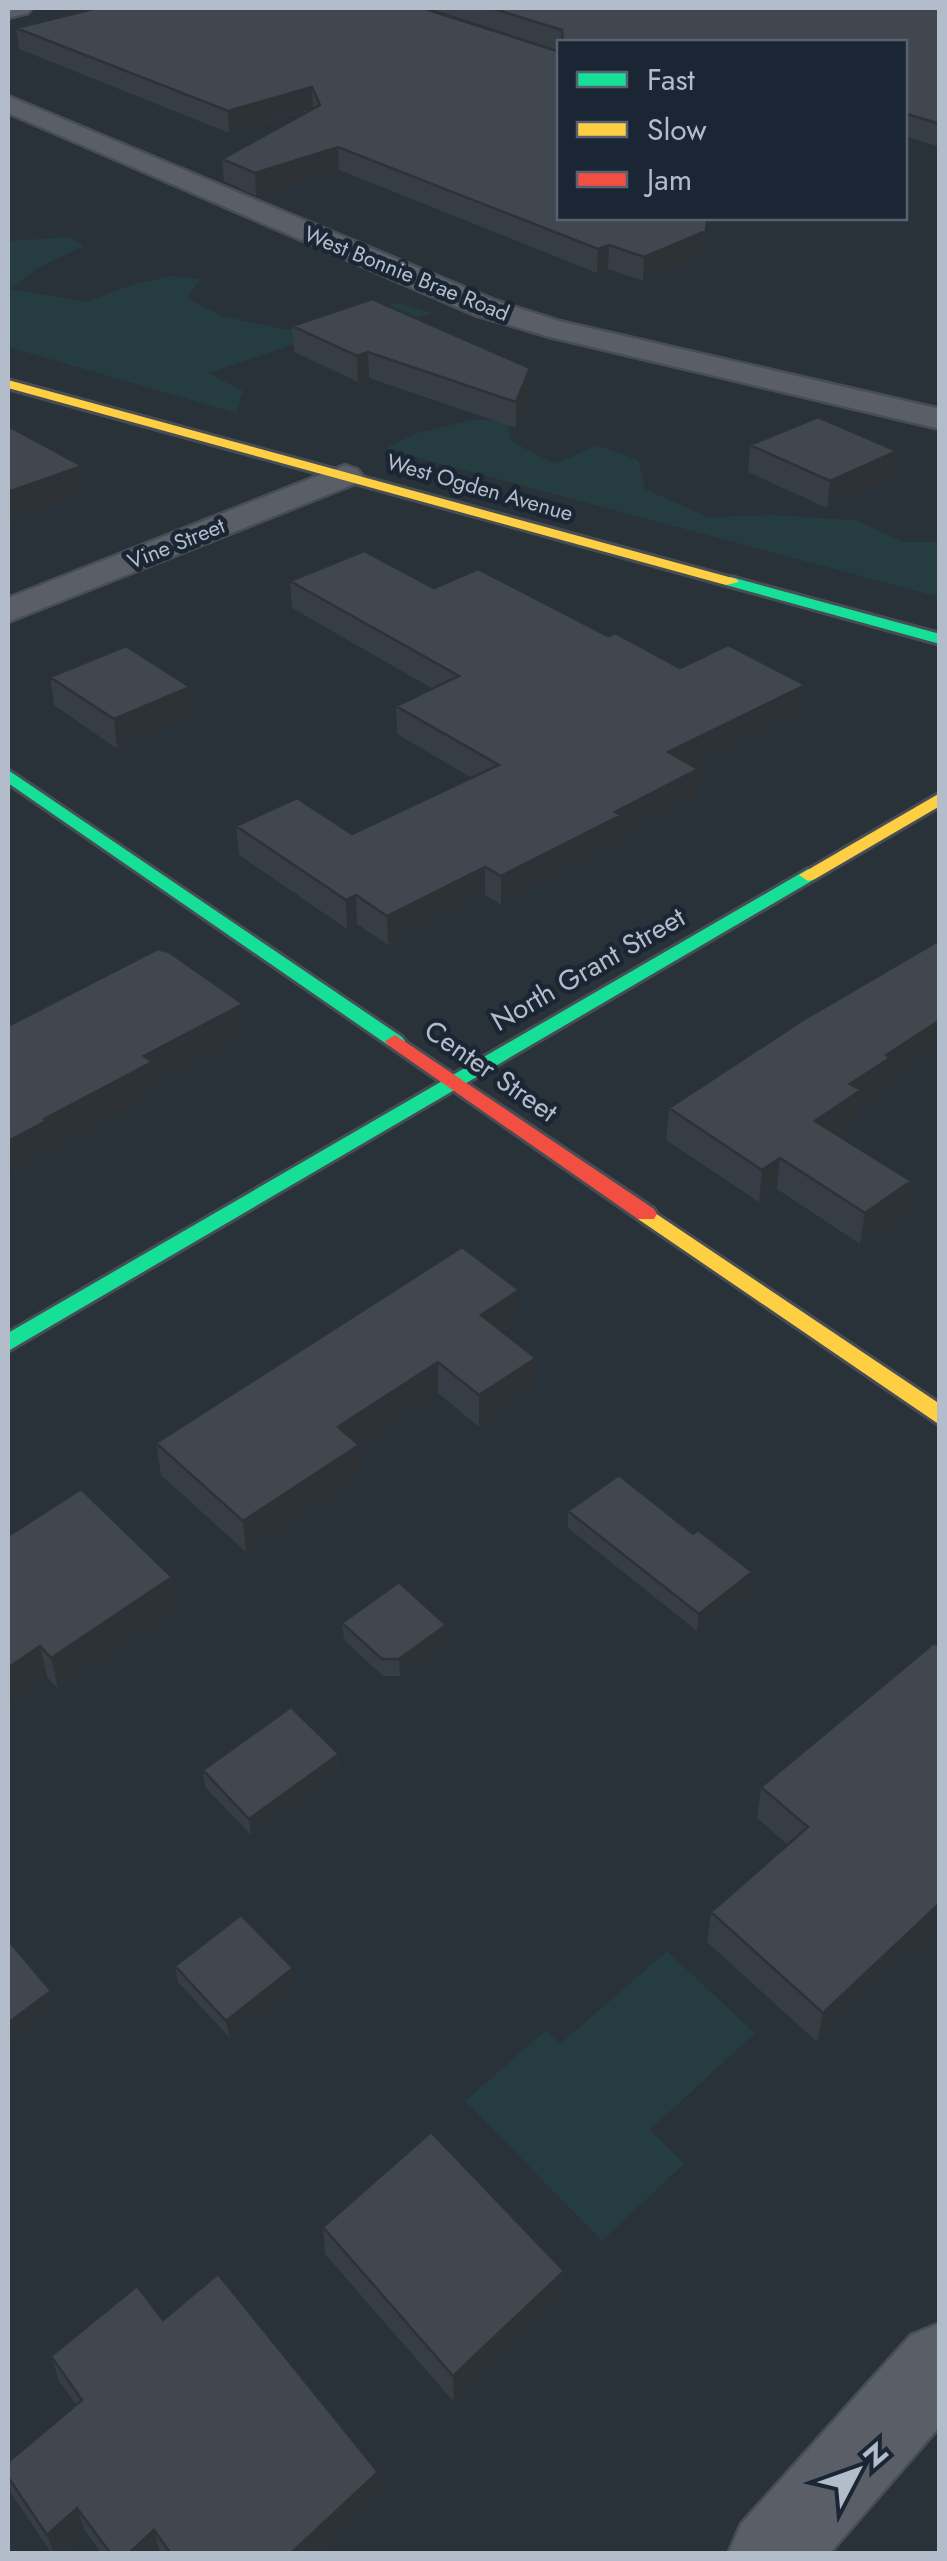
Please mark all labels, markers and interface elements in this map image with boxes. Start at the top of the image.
legend [557,40,907,220]
text: Fast [647,58,696,101]
text: Slow [647,108,707,151]
text: Jam [643,158,692,201]
street label: West Bonnie Brae Road [300,217,514,329]
street label: West Ogden Avenue [383,445,577,529]
street label: Vine Street [123,509,230,577]
street label: North Grant Street [483,897,693,1041]
street label: Center Street [416,1010,566,1132]
north arrow [807,2421,907,2521]
text: N [853,2433,898,2477]

